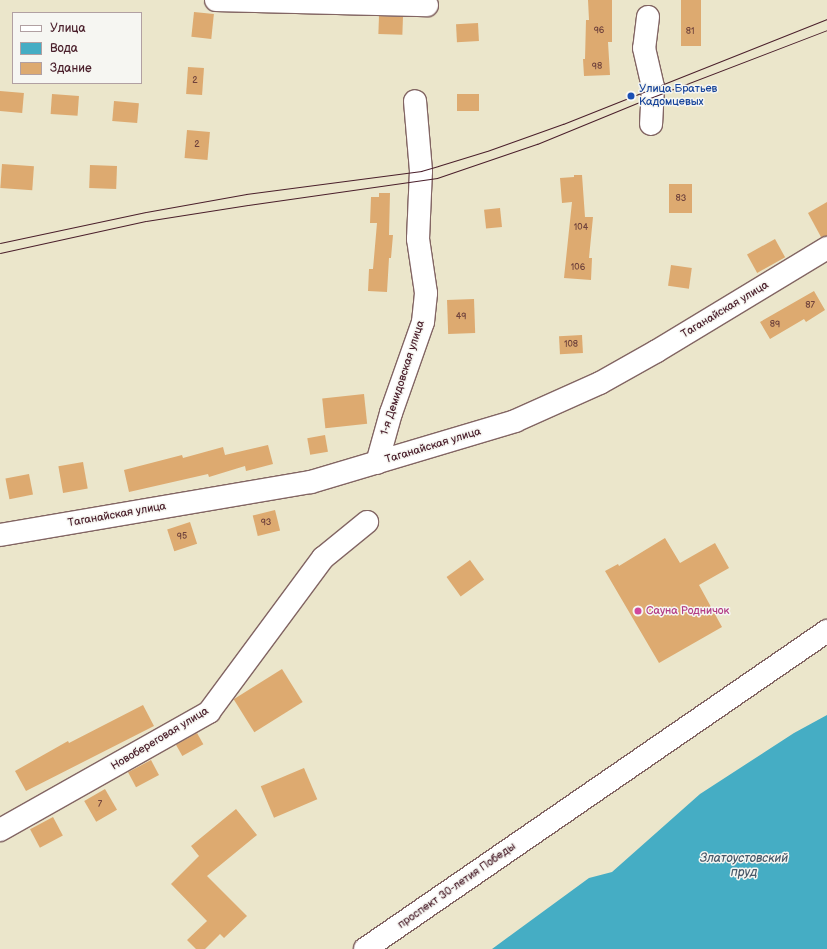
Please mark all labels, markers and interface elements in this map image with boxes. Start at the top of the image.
legend [12,12,142,84]
text: Улица [50,21,86,36]
house number: 96 [594,26,604,36]
house number: 81 [686,27,694,37]
text: Вода [50,41,78,56]
text: Здание [50,61,92,76]
house number: 98 [592,62,602,72]
house number: 2 [192,76,198,86]
place label: Улица Братьев Кадомцевых [639,83,717,109]
marker: Улица Братьев Кадомцевых [626,91,636,101]
house number: 2 [194,140,200,150]
house number: 83 [676,194,686,204]
house number: 104 [574,223,588,233]
house number: 106 [571,263,585,273]
street label: Таганайская улица [679,279,771,341]
house number: 87 [805,301,815,311]
house number: 49 [456,312,466,322]
street label: 1-я Демидовская улица [378,319,428,437]
house number: 89 [770,320,780,330]
house number: 108 [564,340,578,350]
street label: Таганайская улица [383,425,483,467]
street label: Таганайская улица [67,500,167,530]
house number: 93 [261,518,271,528]
house number: 95 [177,532,187,542]
place label: Сауна Родничок [646,604,729,618]
marker: Сауна Родничок [633,606,643,616]
street label: Новобереговая улица [109,705,211,773]
house number: 7 [98,800,102,810]
street label: проспект 30-летия Победы [396,840,518,932]
water label: Златоустовский пруд [700,852,788,880]

